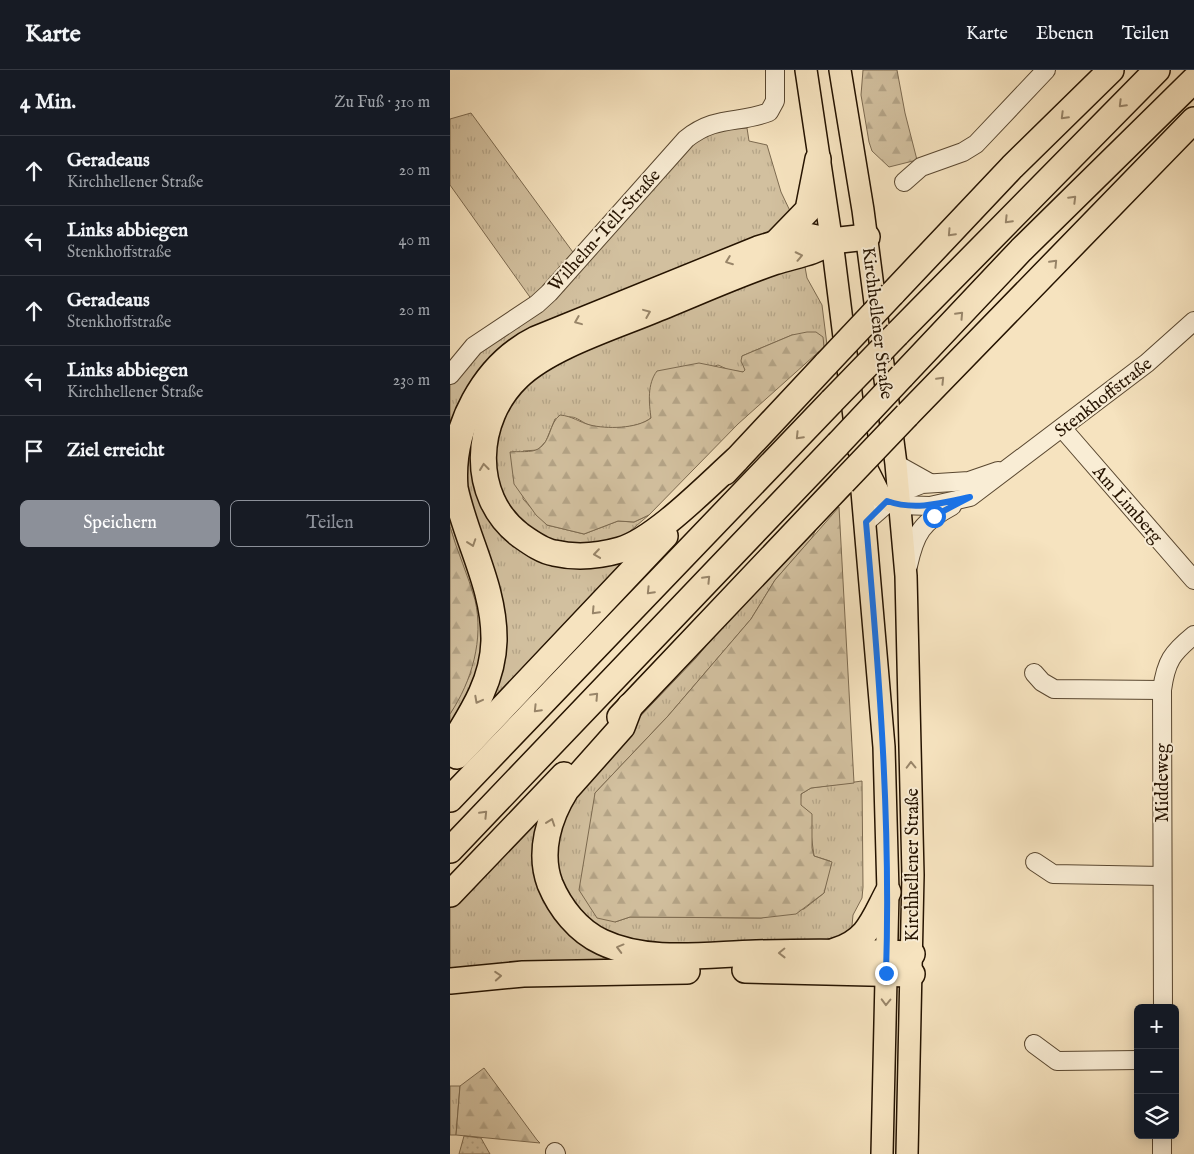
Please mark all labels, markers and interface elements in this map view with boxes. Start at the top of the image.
text: Karte [25,19,81,50]
text: Karte [966,23,1008,46]
text: Ebenen [1036,23,1094,46]
text: Teilen [1122,23,1169,46]
text: 4 Min. [20,89,76,116]
text: Zu Fuß · 310 m [334,93,430,113]
one-way arrow [1119,99,1128,108]
one-way arrow [1061,111,1070,120]
text: Geradeaus [67,149,150,173]
icon: ahead [20,157,48,185]
text: 20 m [399,161,430,181]
street label: Wilhelm-Tell-Straße [544,165,666,297]
text: Kirchhellener Straße [67,173,203,193]
one-way arrow [1067,195,1076,204]
one-way arrow [1005,214,1014,223]
text: Links abbiegen [67,219,188,243]
icon: left [20,227,48,255]
one-way arrow [948,227,957,236]
text: 40 m [398,231,430,251]
text: Stenkhoffstraße [67,243,171,263]
street label: Kirchhellener Straße [856,246,897,401]
one-way arrow [794,251,803,262]
one-way arrow [725,255,734,265]
one-way arrow [1048,259,1057,268]
text: Geradeaus [67,289,150,313]
icon: ahead [20,297,48,325]
text: 20 m [399,301,430,321]
one-way arrow [642,309,651,319]
one-way arrow [954,312,963,321]
text: Stenkhoffstraße [67,313,171,333]
one-way arrow [574,315,583,326]
street label: Stenkhoffstraße [1051,353,1157,443]
text: Links abbiegen [67,359,188,383]
icon: left [20,367,48,395]
text: 230 m [393,371,430,391]
one-way arrow [935,376,944,385]
text: Kirchhellener Straße [67,383,203,403]
one-way arrow [796,430,805,439]
icon: arrive [20,437,48,465]
text: Ziel erreicht [67,439,165,463]
street label: Am Limberg [1086,461,1167,549]
one-way arrow [479,463,490,471]
button: Speichern [20,500,220,547]
button: Teilen [230,500,430,547]
route start [923,505,946,528]
one-way arrow [466,539,476,547]
one-way arrow [593,548,601,559]
one-way arrow [702,575,711,584]
one-way arrow [647,586,656,595]
one-way arrow [592,605,601,614]
one-way arrow [589,693,598,702]
one-way arrow [474,695,484,704]
one-way arrow [534,703,543,712]
street label: Middeweg [1152,743,1175,822]
one-way arrow [906,761,917,769]
street label: Kirchhellener Straße [902,788,925,942]
one-way arrow [478,811,487,820]
one-way arrow [545,818,555,827]
one-way arrow [616,943,625,954]
one-way arrow [778,947,786,958]
route end [875,962,898,985]
one-way arrow [495,970,503,981]
one-way arrow [880,998,891,1006]
map controls [1134,1004,1179,1139]
button: + [1134,1004,1179,1049]
button: − [1134,1049,1179,1094]
button: layers [1134,1094,1179,1139]

